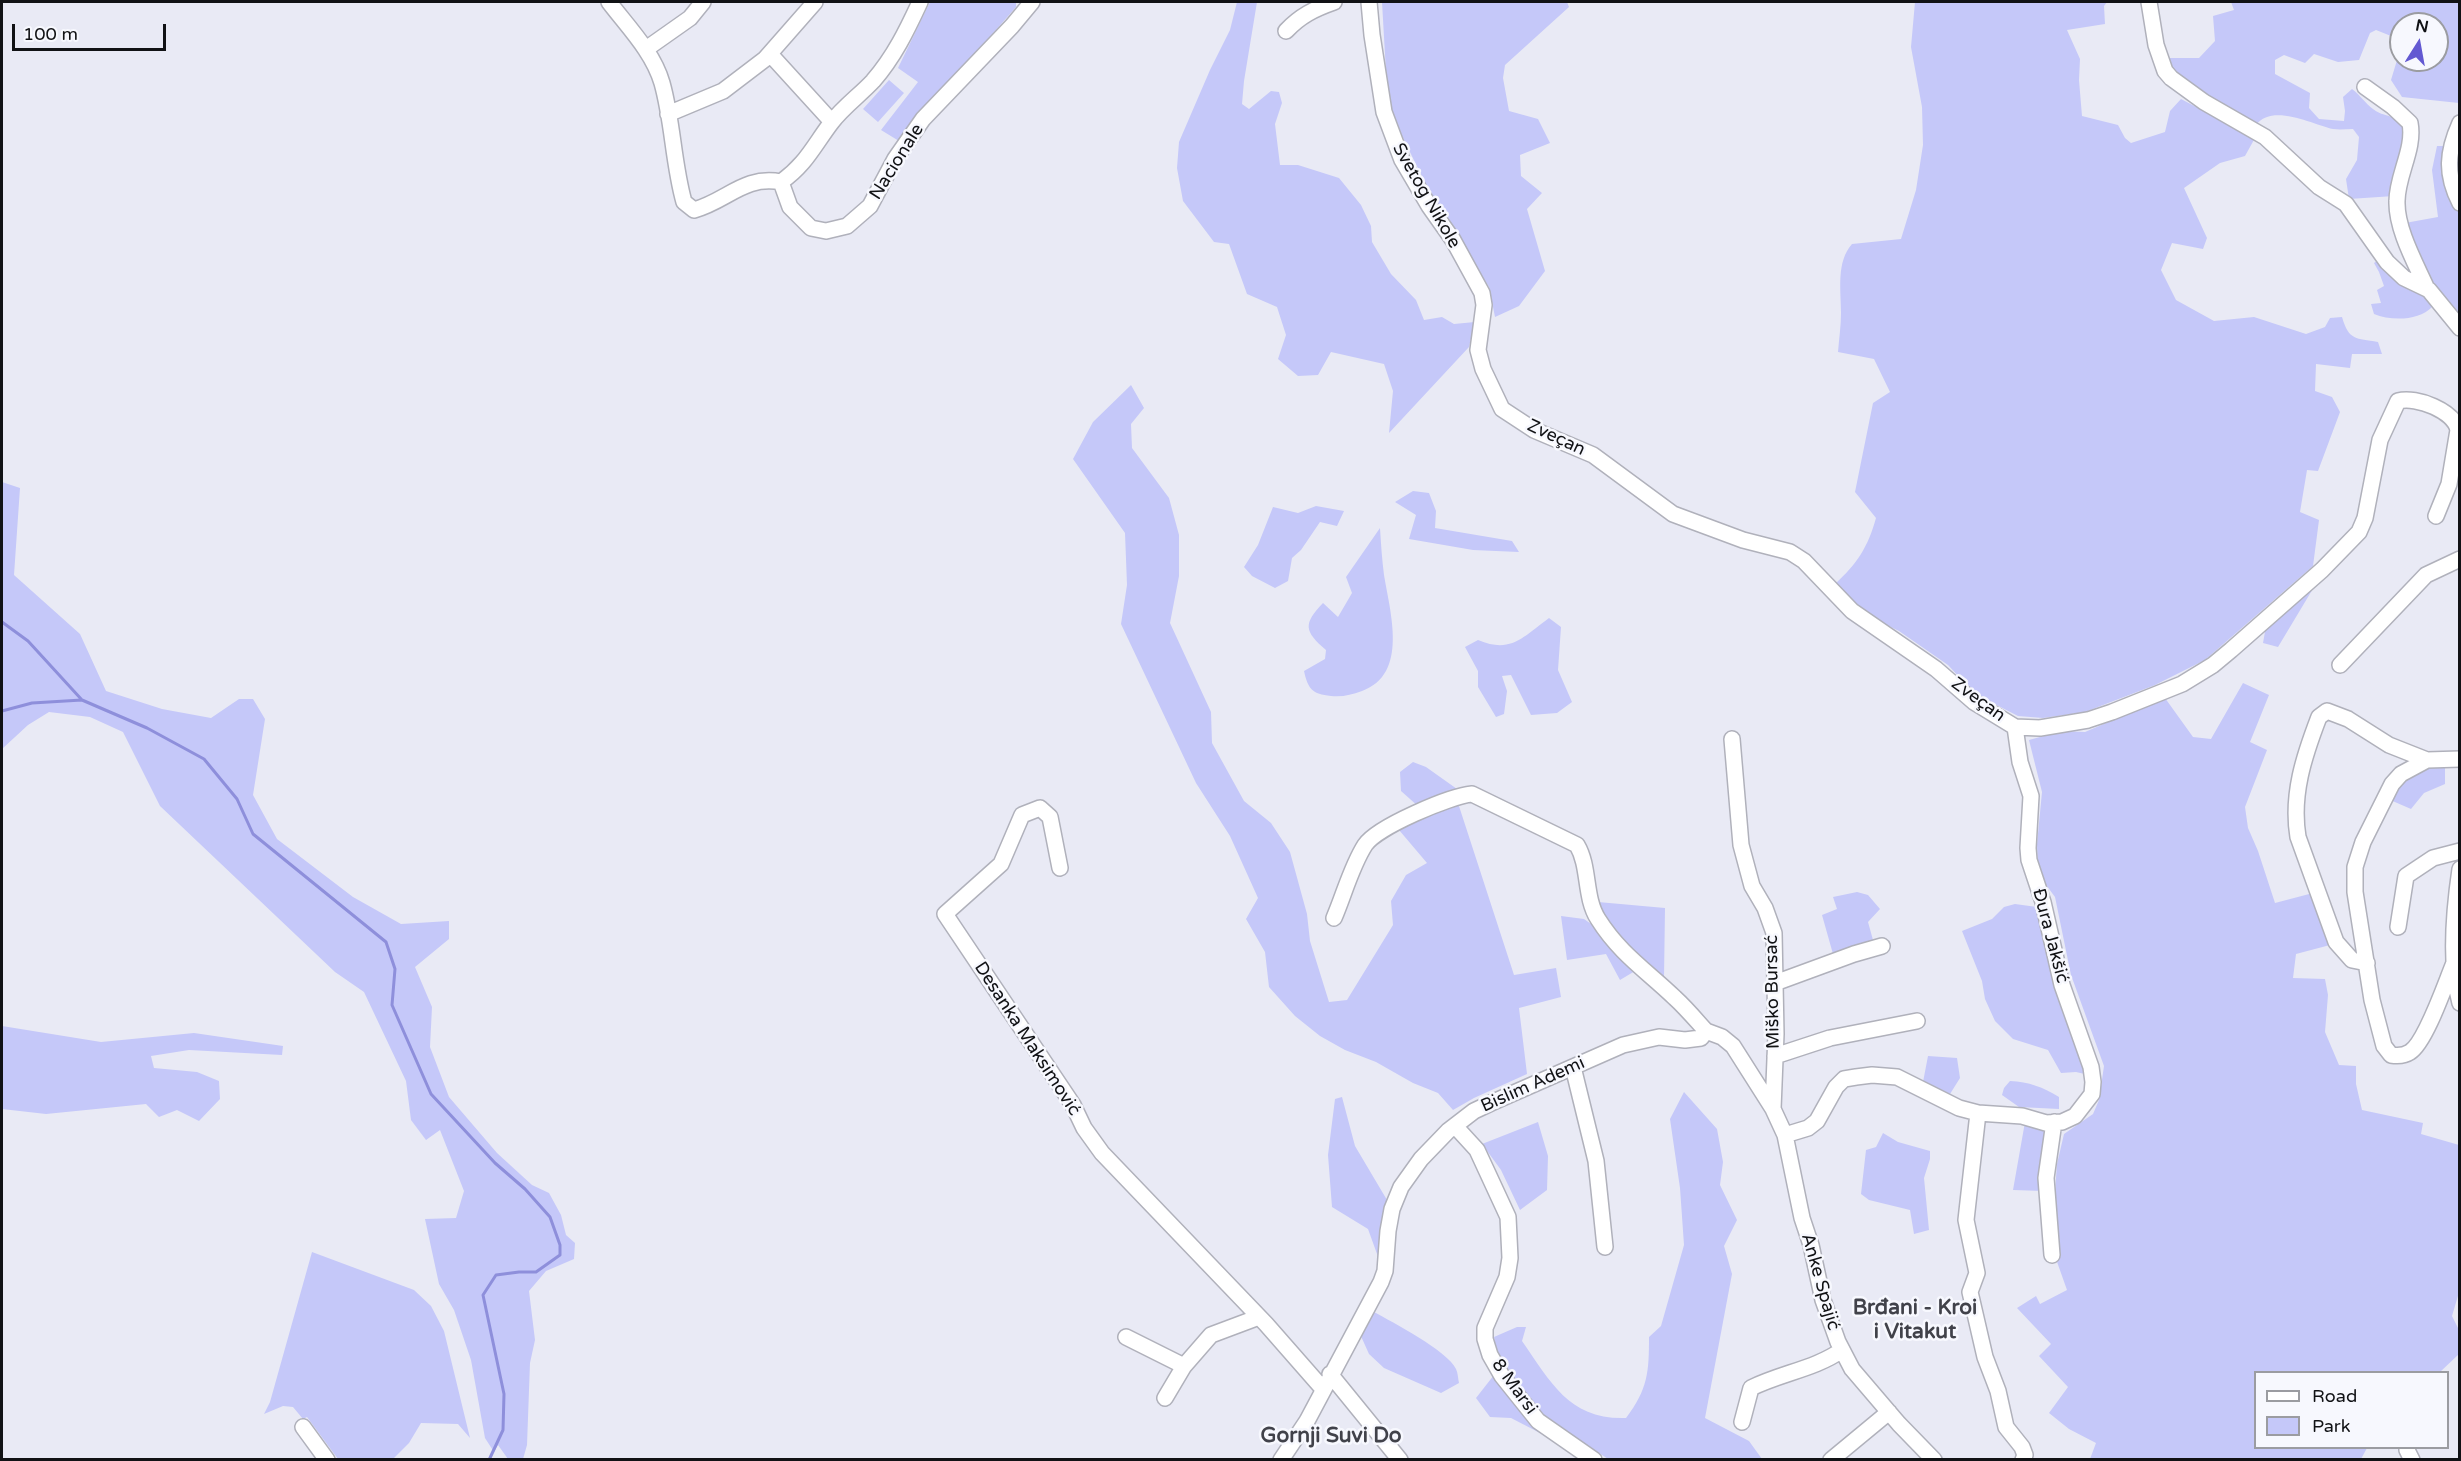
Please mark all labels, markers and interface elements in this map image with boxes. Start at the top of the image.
scale bar [15,12,170,50]
north arrow [2389,12,2449,72]
text: N [2414,15,2430,37]
text: 100 m [23,23,78,45]
street label: Nacionale [865,120,929,204]
street label: Svetog Nikole [1387,140,1465,252]
street label: Zveçan [1523,415,1589,461]
street label: Zveçan [1947,673,2009,727]
street label: Ðura Jakšić [2027,886,2073,986]
street label: Miško Bursać [1761,935,1785,1049]
street label: Desanka Maksimović [969,958,1085,1120]
street label: Bislim Ademi [1478,1052,1588,1118]
street label: Anke Spajić [1796,1231,1844,1333]
district label: Brđani - Kroi i Vitakut [1853,1295,1977,1345]
street label: 8 Marsi [1487,1355,1541,1419]
legend [2254,1371,2449,1449]
text: Road [2312,1385,2357,1407]
text: Park [2312,1415,2350,1437]
district label: Gornji Suvi Do [1260,1423,1402,1449]

